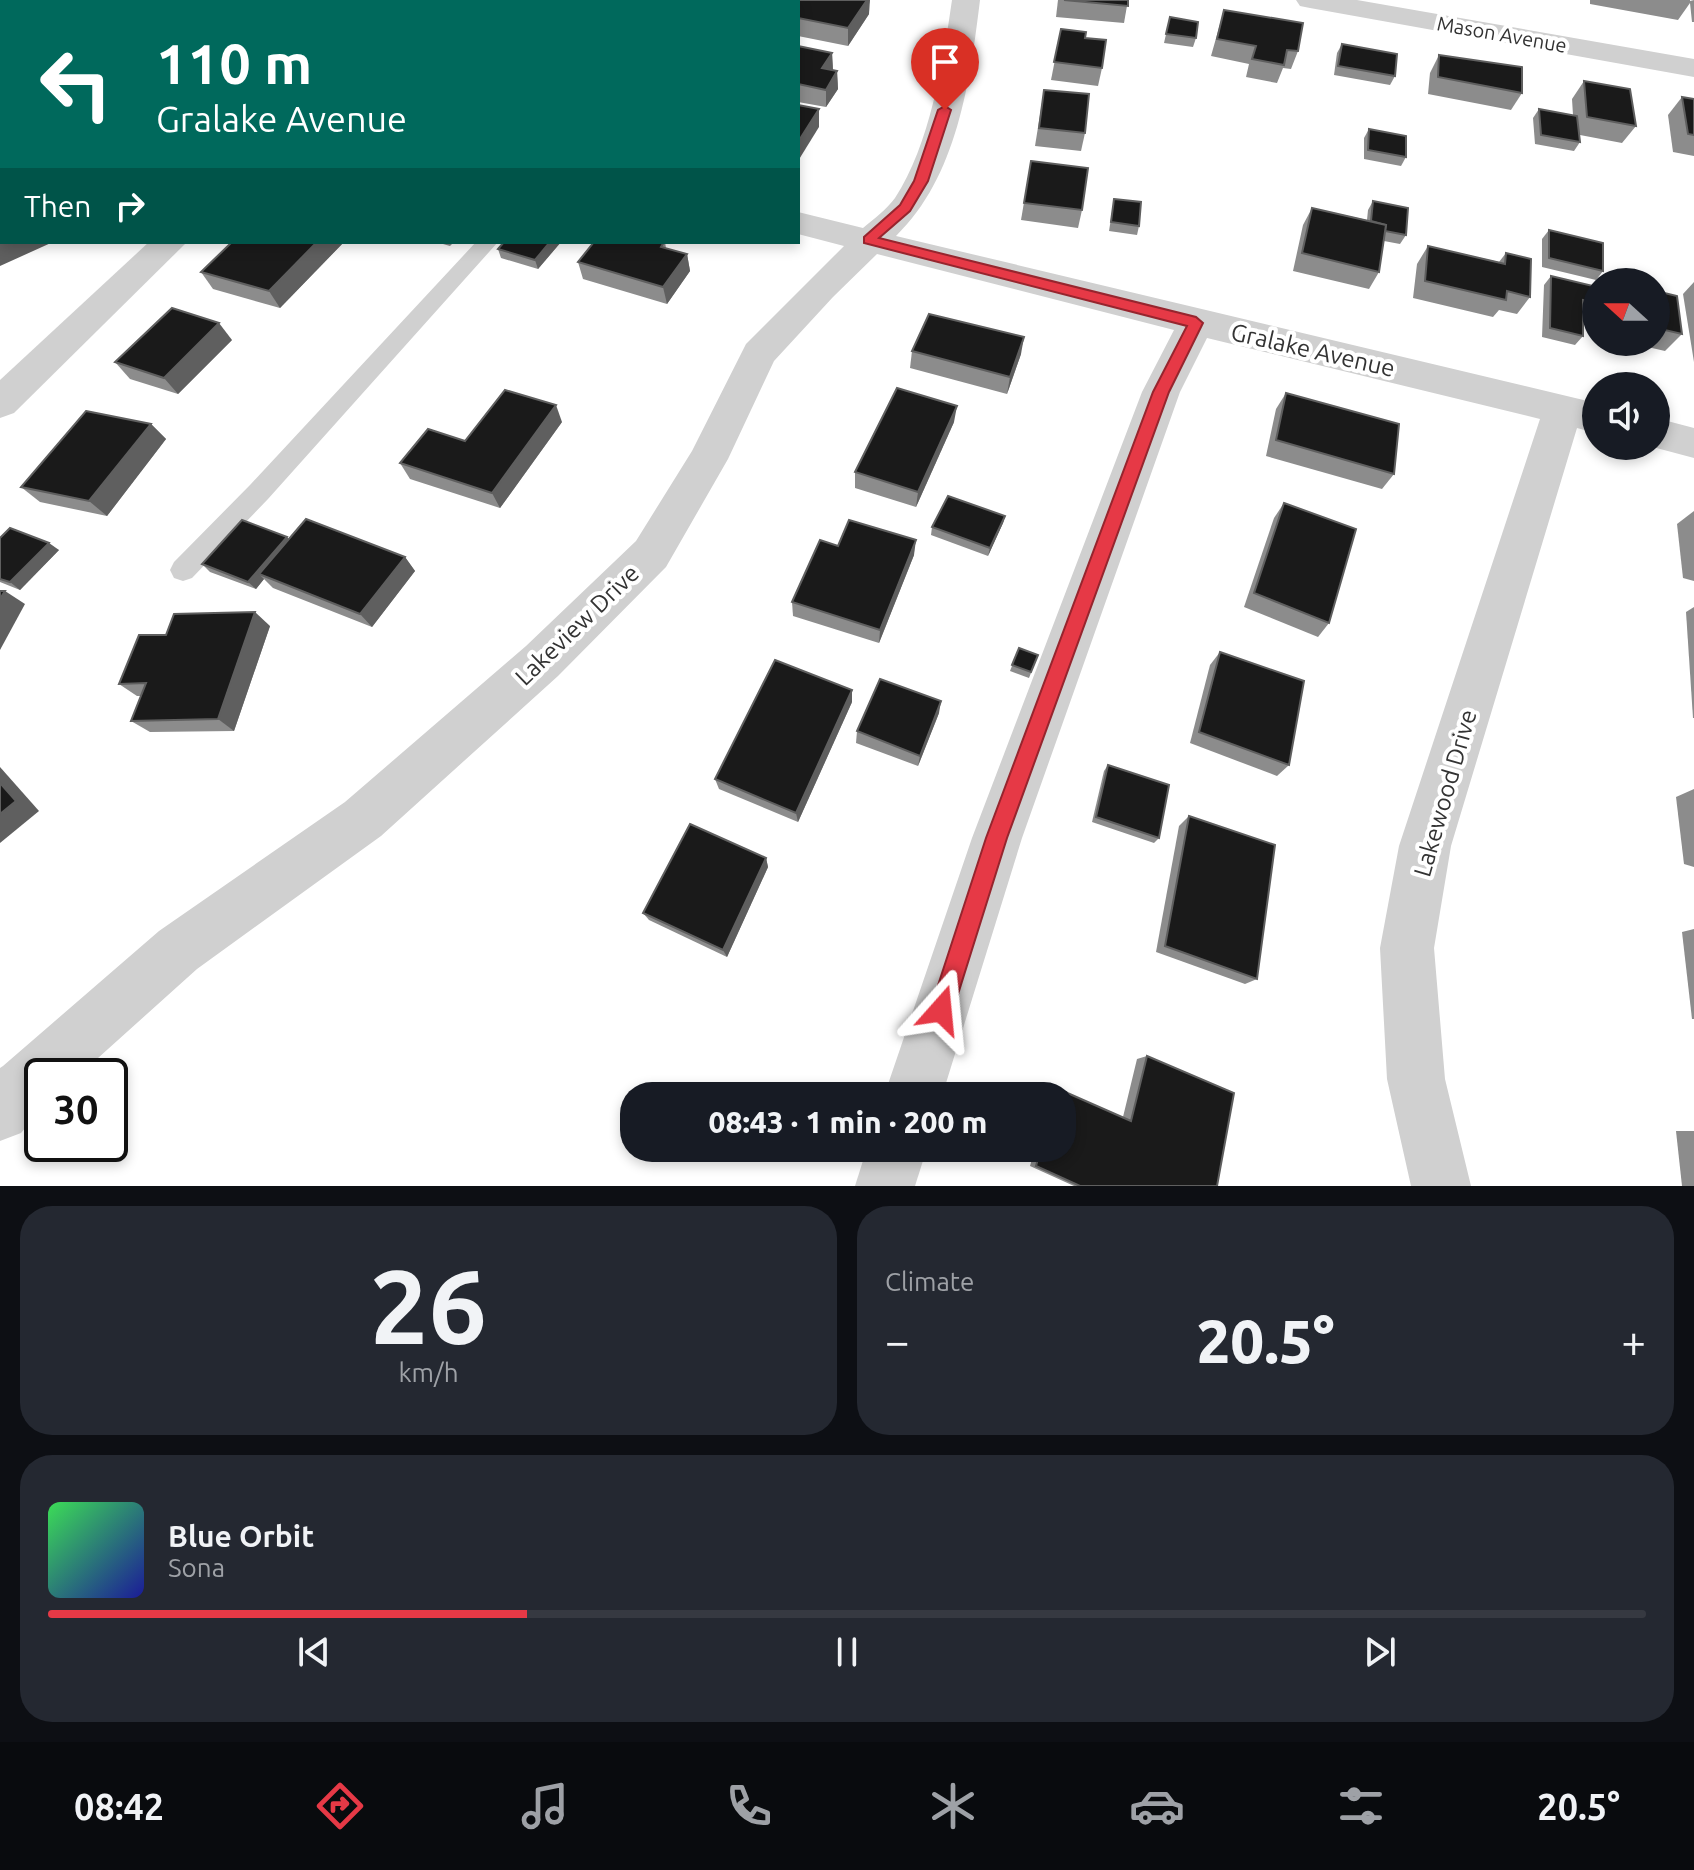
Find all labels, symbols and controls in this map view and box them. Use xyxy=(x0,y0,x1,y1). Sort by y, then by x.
street label: Mason Avenue xyxy=(1435,11,1569,57)
pin xyxy=(911,28,979,110)
icon: left xyxy=(24,32,128,136)
text: 110 m xyxy=(156,32,312,95)
icon: arrive xyxy=(923,40,967,84)
text: Gralake Avenue xyxy=(156,98,407,139)
icon: right xyxy=(108,184,152,228)
text: Then xyxy=(24,189,92,223)
north arrow xyxy=(1582,268,1670,356)
map controls xyxy=(1582,268,1670,460)
street label: Gralake Avenue xyxy=(1228,318,1398,382)
button: sound xyxy=(1582,372,1670,460)
street label: Lakeview Drive xyxy=(510,559,644,691)
street label: Lakewood Drive xyxy=(1408,706,1482,880)
position arrow xyxy=(899,968,983,1052)
speed limit sign: 30 xyxy=(24,1058,128,1162)
text: 08:43 · 1 min · 200 m xyxy=(709,1105,987,1139)
text: 26 xyxy=(370,1247,487,1364)
text: Climate xyxy=(885,1267,974,1296)
text: 20.5° xyxy=(1196,1307,1335,1374)
text: − xyxy=(885,1316,910,1365)
text: + xyxy=(1621,1316,1646,1365)
text: km/h xyxy=(398,1358,459,1387)
text: Blue Orbit xyxy=(168,1519,314,1553)
text: Sona xyxy=(168,1553,225,1582)
icon: previous xyxy=(292,1630,336,1674)
icon: pause xyxy=(825,1630,869,1674)
icon: next xyxy=(1358,1630,1402,1674)
icon: directions xyxy=(312,1778,368,1834)
icon: music xyxy=(517,1778,573,1834)
icon: phone xyxy=(721,1778,777,1834)
icon: climate xyxy=(925,1778,981,1834)
icon: car xyxy=(1129,1778,1185,1834)
icon: filters xyxy=(1333,1778,1389,1834)
text: 08:42 xyxy=(74,1786,164,1827)
text: 20.5° xyxy=(1537,1786,1620,1827)

